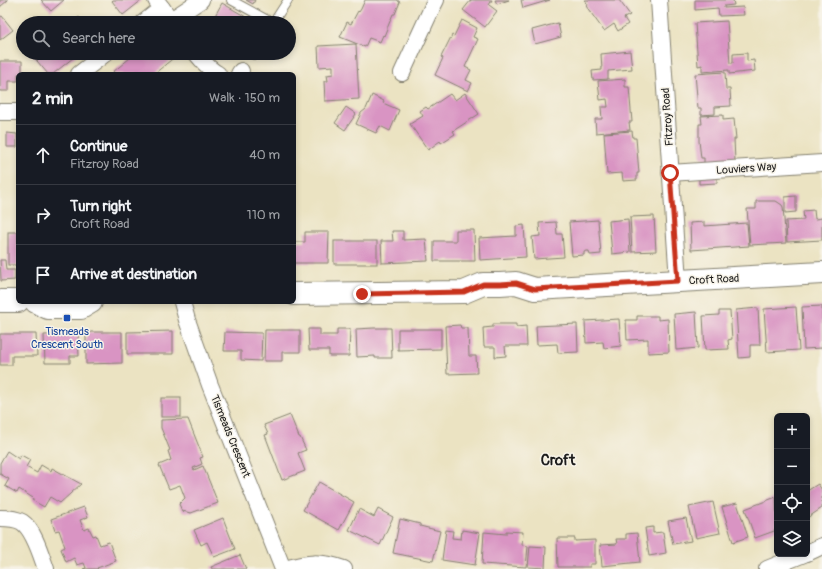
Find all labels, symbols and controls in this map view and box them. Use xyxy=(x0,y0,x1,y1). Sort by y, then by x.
search box xyxy=(16,16,296,60)
icon: search xyxy=(30,27,52,49)
text: Search here xyxy=(62,29,135,48)
street label: Fitzroy Road xyxy=(659,87,676,146)
text: 2 min xyxy=(32,88,73,109)
text: Walk · 150 m xyxy=(209,90,280,106)
text: Continue xyxy=(70,137,128,156)
icon: ahead xyxy=(32,144,54,166)
text: 40 m xyxy=(249,147,280,163)
text: Fitzroy Road xyxy=(70,156,139,172)
street label: Louviers Way xyxy=(715,160,777,177)
route start xyxy=(661,164,679,182)
text: Turn right xyxy=(70,197,131,216)
icon: right xyxy=(32,204,54,226)
text: 110 m xyxy=(247,207,280,223)
text: Croft Road xyxy=(70,216,130,232)
icon: arrive xyxy=(32,264,54,286)
text: Arrive at destination xyxy=(70,265,197,284)
street label: Croft Road xyxy=(688,272,740,287)
route end xyxy=(353,285,371,303)
marker: Tismeads Crescent South xyxy=(62,313,72,323)
place label: Tismeads Crescent South xyxy=(31,325,103,351)
street label: Tismeads Crescent xyxy=(208,393,253,480)
map controls xyxy=(774,413,810,557)
button: + xyxy=(774,413,810,449)
button: − xyxy=(774,449,810,485)
district label: Croft xyxy=(541,451,576,470)
button: locate xyxy=(774,485,810,521)
button: layers xyxy=(774,521,810,557)

